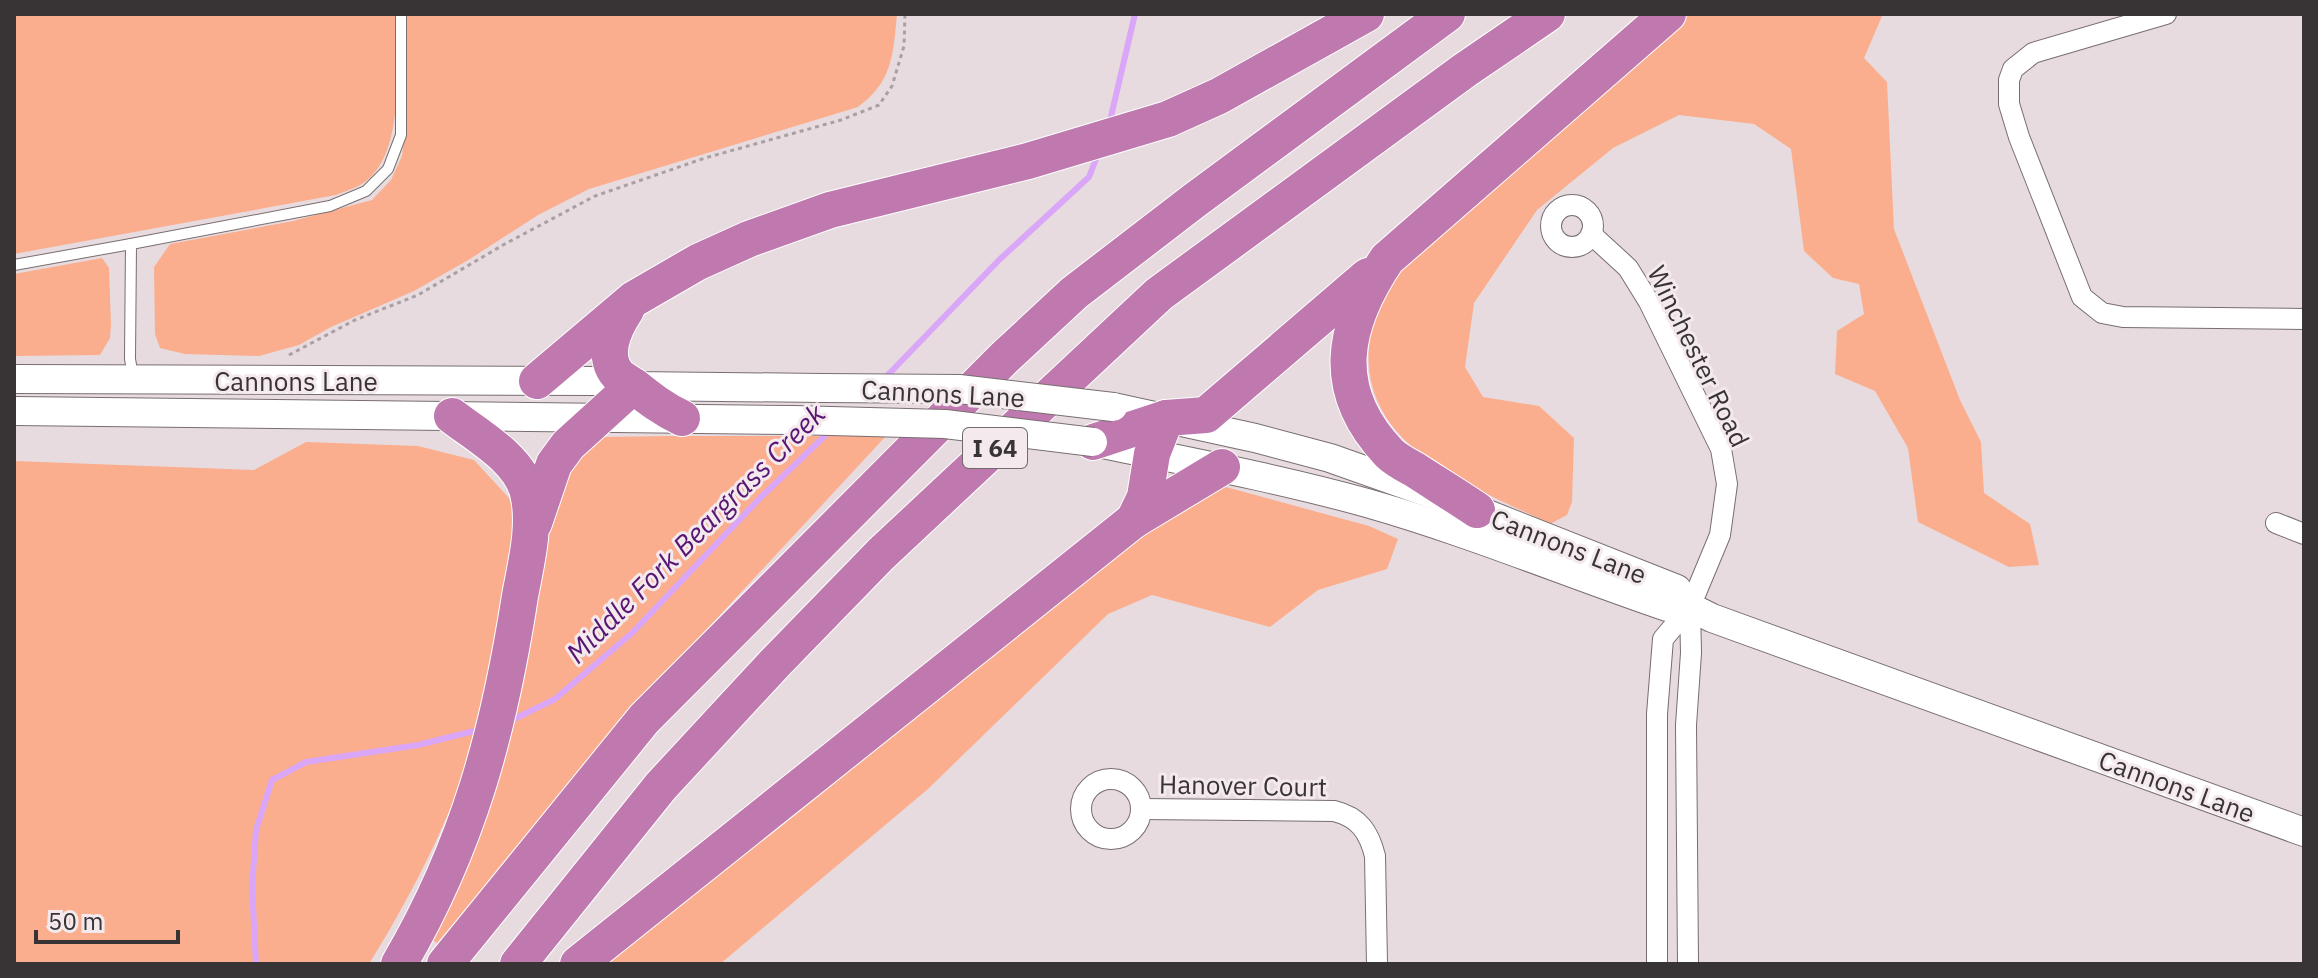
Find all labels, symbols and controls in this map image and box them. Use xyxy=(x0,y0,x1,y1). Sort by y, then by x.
street label: Winchester Road xyxy=(1640,260,1758,452)
street label: Cannons Lane xyxy=(214,364,378,398)
street label: Cannons Lane xyxy=(860,372,1026,414)
water label: Middle Fork Beargrass Creek xyxy=(557,395,833,671)
road number: I 64 xyxy=(963,428,1027,468)
street label: Cannons Lane xyxy=(1487,501,1651,591)
street label: Cannons Lane xyxy=(2094,742,2260,830)
street label: Hanover Court xyxy=(1159,767,1327,803)
scale bar xyxy=(36,894,178,944)
text: 50 m xyxy=(48,905,103,937)

